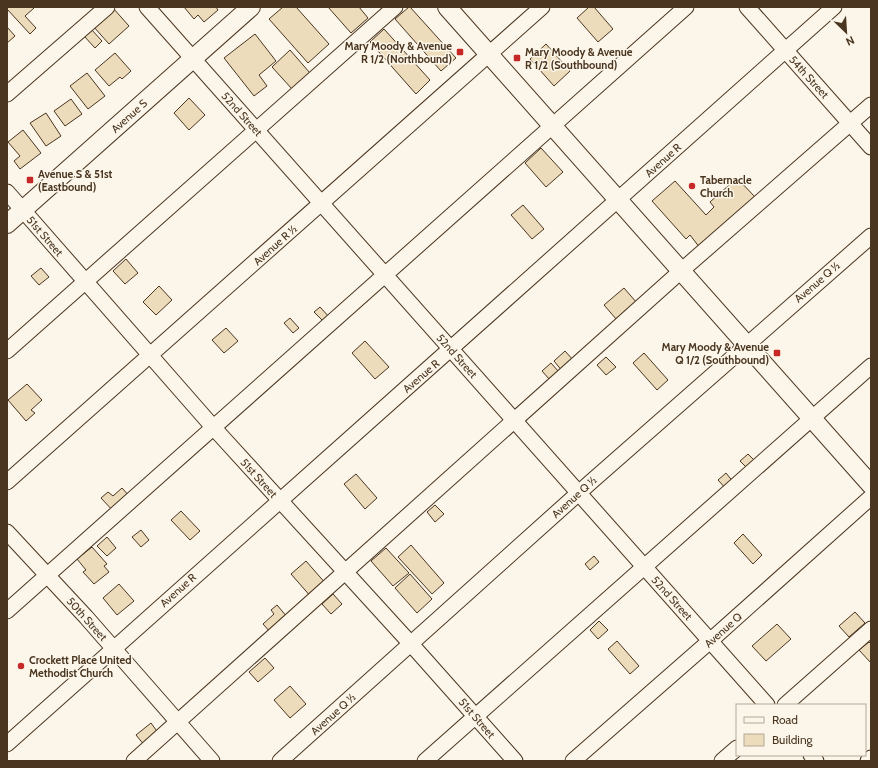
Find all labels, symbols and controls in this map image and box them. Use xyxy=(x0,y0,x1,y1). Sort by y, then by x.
north arrow xyxy=(826,12,866,52)
text: N xyxy=(844,33,857,49)
place label: Mary Moody & Avenue R 1/2 (Northbound) xyxy=(345,39,452,66)
place label: Mary Moody & Avenue R 1/2 (Southbound) xyxy=(525,45,633,72)
marker: Mary Moody & Avenue R 1/2 (Northbound) xyxy=(455,47,465,57)
marker: Mary Moody & Avenue R 1/2 (Southbound) xyxy=(512,53,522,63)
street label: 54th Street xyxy=(786,53,832,101)
street label: 52nd Street xyxy=(218,89,266,139)
street label: Avenue S xyxy=(108,96,150,136)
street label: Avenue R xyxy=(642,140,684,180)
place label: Avenue S & 51st (Eastbound) xyxy=(38,167,113,194)
place label: Tabernacle Church xyxy=(700,173,752,200)
marker: Avenue S & 51st (Eastbound) xyxy=(25,175,35,185)
marker: Tabernacle Church xyxy=(687,181,697,191)
street label: 51st Street xyxy=(24,213,66,259)
street label: Avenue R ½ xyxy=(250,221,300,268)
street label: Avenue Q ½ xyxy=(791,258,843,306)
street label: 52nd Street xyxy=(433,331,481,381)
place label: Mary Moody & Avenue Q 1/2 (Southbound) xyxy=(662,340,769,367)
marker: Mary Moody & Avenue Q 1/2 (Southbound) xyxy=(772,348,782,358)
street label: Avenue R xyxy=(400,356,442,396)
street label: 51st Street xyxy=(238,455,281,501)
street label: Avenue Q ½ xyxy=(549,473,600,521)
street label: Avenue R xyxy=(157,570,199,610)
street label: 52nd Street xyxy=(648,573,696,623)
street label: 50th Street xyxy=(64,594,110,644)
street label: Avenue Q xyxy=(701,609,745,651)
place label: Crockett Place United Methodist Church xyxy=(29,653,131,680)
marker: Crockett Place United Methodist Church xyxy=(16,661,26,671)
street label: Avenue Q ½ xyxy=(308,690,359,738)
street label: 51st Street xyxy=(456,695,498,741)
legend xyxy=(736,704,866,756)
text: Road xyxy=(772,712,798,727)
text: Building xyxy=(772,732,814,747)

